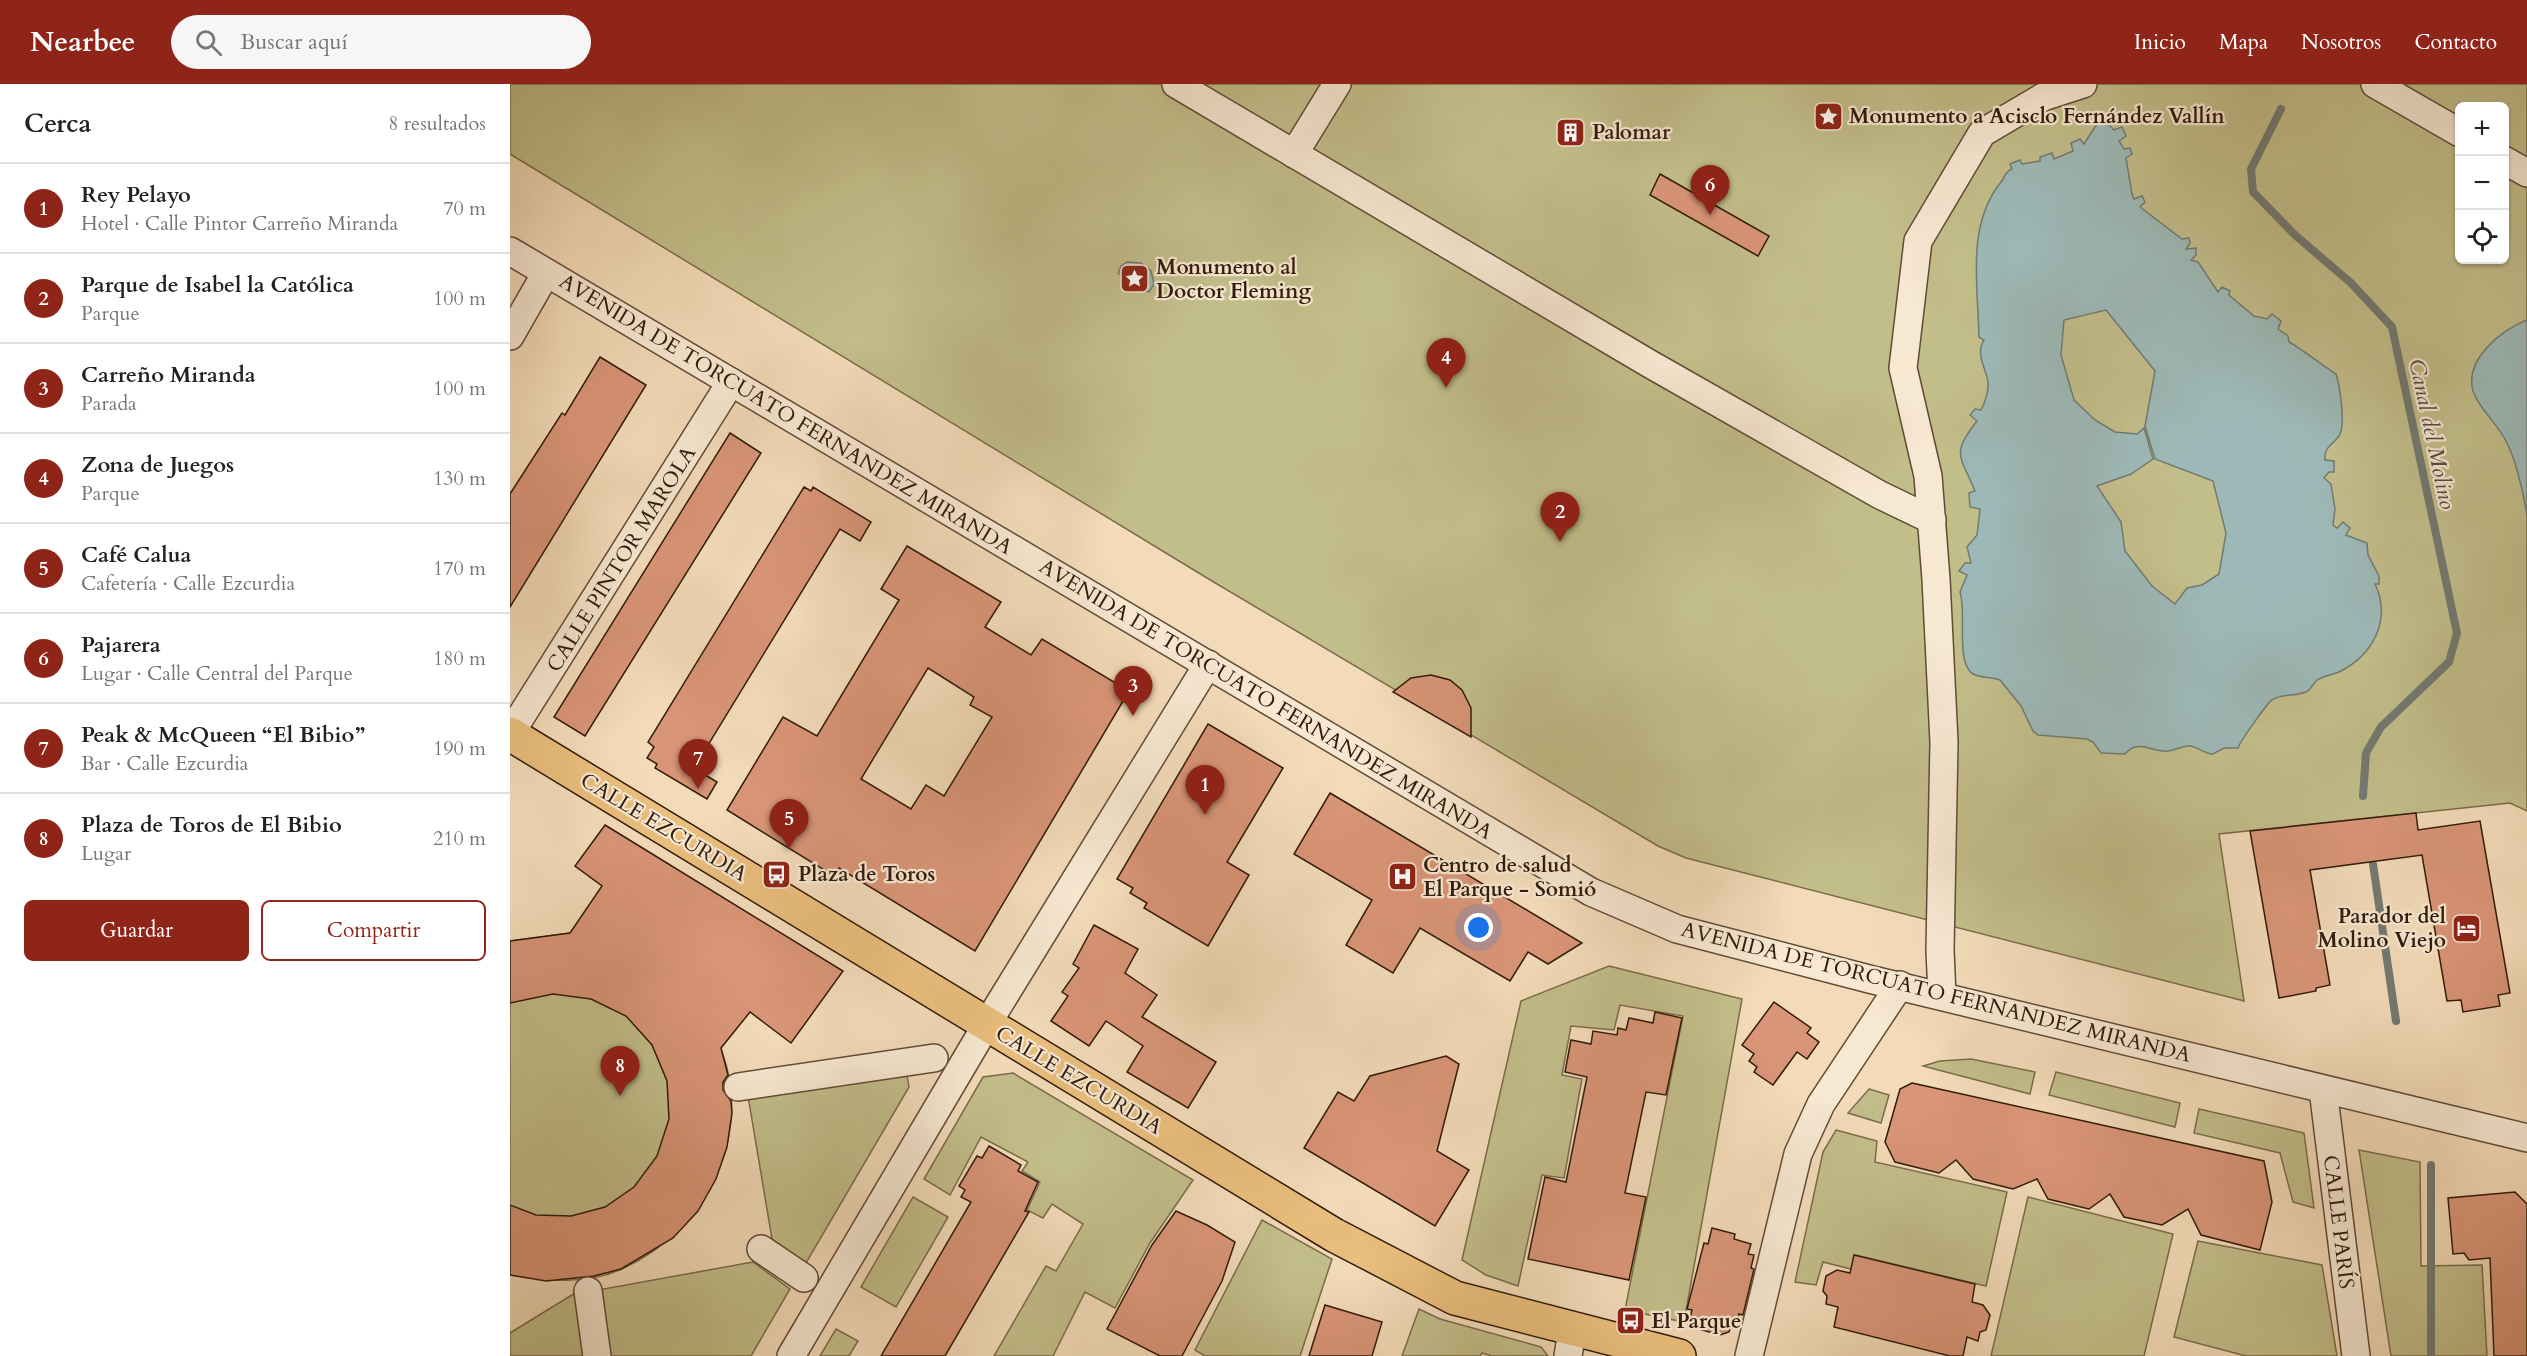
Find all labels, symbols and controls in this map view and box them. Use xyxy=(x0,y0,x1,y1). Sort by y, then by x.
search box xyxy=(171,15,591,69)
text: Nearbee xyxy=(30,23,135,61)
icon: search xyxy=(192,26,225,59)
text: Buscar aquí xyxy=(240,27,348,57)
text: Inicio xyxy=(2134,28,2186,57)
text: Mapa xyxy=(2219,28,2268,57)
text: Nosotros xyxy=(2301,28,2381,57)
text: Contacto xyxy=(2414,28,2497,57)
place icon: Monumento a Acisclo Fernández Vallín xyxy=(1812,100,1844,132)
place label: Monumento a Acisclo Fernández Vallín xyxy=(1849,102,2225,131)
map controls xyxy=(2455,102,2509,264)
button: + xyxy=(2455,102,2509,156)
text: Cerca xyxy=(24,106,91,141)
text: 8 resultados xyxy=(388,110,486,137)
building icon: Palomar xyxy=(1555,116,1587,148)
place label: Palomar xyxy=(1592,118,1671,147)
button: − xyxy=(2455,156,2509,210)
pin: 6 xyxy=(1690,166,1730,215)
text: Rey Pelayo xyxy=(81,180,191,210)
text: 1 xyxy=(38,195,49,222)
text: 70 m xyxy=(443,195,486,222)
text: Hotel · Calle Pintor Carreño Miranda xyxy=(81,210,398,237)
button: locate xyxy=(2455,210,2509,264)
place label: Monumento al Doctor Fleming xyxy=(1156,253,1311,306)
place icon: Monumento al Doctor Fleming xyxy=(1119,263,1151,295)
street label: AVENIDA DE TORCUATO FERNANDEZ MIRANDA xyxy=(554,267,1018,562)
text: Parque de Isabel la Católica xyxy=(81,270,354,300)
text: 2 xyxy=(38,285,49,312)
text: 100 m xyxy=(433,285,486,312)
text: Parque xyxy=(81,300,140,327)
pin: 4 xyxy=(1426,338,1466,388)
water label: Canal del Molino xyxy=(2401,356,2463,512)
text: Carreño Miranda xyxy=(81,360,256,390)
text: 3 xyxy=(38,375,49,402)
text: 100 m xyxy=(433,375,486,402)
text: Parada xyxy=(81,390,137,417)
street label: CALLE PINTOR MAROLA xyxy=(540,441,703,678)
text: Zona de Juegos xyxy=(81,450,234,480)
text: 4 xyxy=(38,465,49,492)
text: 130 m xyxy=(433,465,486,492)
text: Parque xyxy=(81,480,140,507)
pin: 2 xyxy=(1540,492,1580,542)
text: Café Calua xyxy=(81,540,192,570)
street label: AVENIDA DE TORCUATO FERNANDEZ MIRANDA xyxy=(1034,552,1498,847)
text: 5 xyxy=(38,555,49,582)
text: 170 m xyxy=(433,555,486,582)
text: Cafetería · Calle Ezcurdia xyxy=(81,570,295,597)
text: Pajarera xyxy=(81,630,161,660)
text: 6 xyxy=(38,645,49,672)
text: 180 m xyxy=(433,645,486,672)
text: Lugar · Calle Central del Parque xyxy=(81,660,353,687)
pin: 3 xyxy=(1114,666,1152,716)
text: Peak & McQueen “El Bibio” xyxy=(81,720,365,750)
text: 7 xyxy=(38,735,49,762)
text: 190 m xyxy=(433,735,486,762)
pin: 7 xyxy=(678,740,717,789)
text: Bar · Calle Ezcurdia xyxy=(81,750,249,777)
street label: CALLE EZCURDIA xyxy=(575,766,753,889)
pin: 1 xyxy=(1186,766,1224,815)
pin: 5 xyxy=(770,800,808,849)
text: Plaza de Toros de El Bibio xyxy=(81,810,342,840)
text: 8 xyxy=(38,825,49,852)
text: 210 m xyxy=(433,825,486,852)
text: Lugar xyxy=(81,840,131,867)
place label: Centro de salud El Parque - Somió xyxy=(1423,851,1596,904)
bus stop icon: Plaza de Toros xyxy=(761,858,793,890)
place label: Plaza de Toros xyxy=(798,860,935,889)
hospital icon: Centro de salud El Parque - Somió xyxy=(1386,861,1418,893)
button: Guardar xyxy=(24,900,249,961)
button: Compartir xyxy=(261,900,486,961)
place label: Parador del Molino Viejo xyxy=(2317,902,2446,955)
hotel icon: Parador del Molino Viejo xyxy=(2451,912,2483,944)
your location xyxy=(1464,913,1493,942)
street label: AVENIDA DE TORCUATO FERNANDEZ MIRANDA xyxy=(1678,915,2194,1070)
street label: CALLE EZCURDIA xyxy=(990,1019,1168,1142)
pin: 8 xyxy=(600,1046,640,1096)
street label: CALLE PARÍS xyxy=(2316,1153,2361,1291)
bus stop icon: El Parque xyxy=(1614,1305,1646,1337)
place label: El Parque xyxy=(1651,1307,1741,1336)

